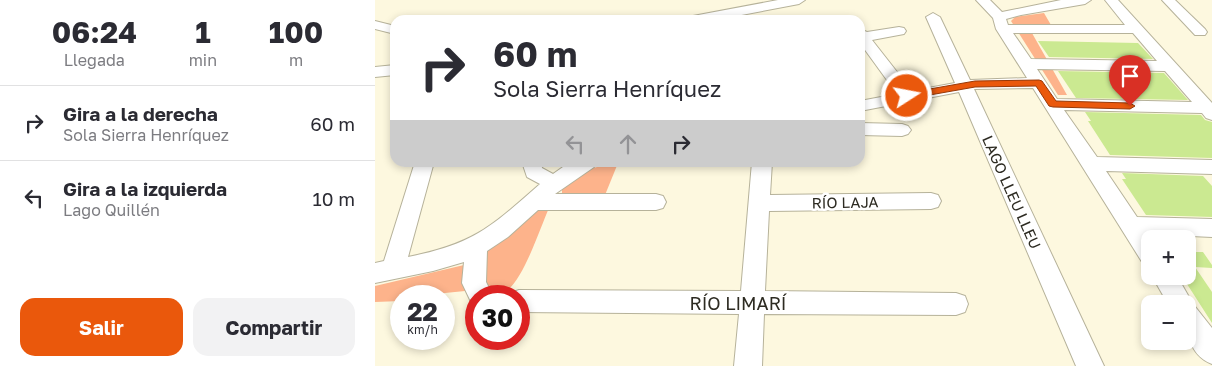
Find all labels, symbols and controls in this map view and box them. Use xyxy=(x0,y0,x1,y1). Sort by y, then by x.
text: 06:24 xyxy=(52,14,137,50)
text: 1 xyxy=(195,14,211,50)
text: 100 xyxy=(269,14,323,50)
text: 60 m xyxy=(493,33,577,75)
icon: right xyxy=(410,35,475,100)
text: Llegada xyxy=(64,50,125,70)
text: min xyxy=(189,50,217,70)
text: m xyxy=(289,50,303,70)
pin xyxy=(1109,55,1151,106)
icon: arrive xyxy=(1116,62,1144,90)
position arrow xyxy=(880,69,932,121)
text: Sola Sierra Henríquez xyxy=(493,75,721,102)
text: Gira a la derecha xyxy=(63,102,218,125)
icon: right xyxy=(20,109,48,137)
text: 60 m xyxy=(310,112,355,135)
text: Sola Sierra Henríquez xyxy=(63,125,229,145)
icon: left xyxy=(561,130,589,158)
icon: ahead xyxy=(614,130,642,158)
icon: right xyxy=(667,130,695,158)
street label: LAGO LLEU LLEU xyxy=(979,132,1045,252)
text: Gira a la izquierda xyxy=(63,177,227,200)
icon: left xyxy=(20,184,48,212)
text: 10 m xyxy=(312,187,355,210)
street label: RÍO LAJA xyxy=(811,192,879,212)
text: Lago Quillén xyxy=(63,200,160,220)
map controls xyxy=(1141,230,1196,350)
button: + xyxy=(1141,230,1196,285)
speed limit sign: 30 xyxy=(465,285,530,350)
street label: RÍO LIMARÍ xyxy=(689,292,788,314)
button: − xyxy=(1141,295,1196,350)
text: 22 xyxy=(407,296,438,327)
button: Salir xyxy=(20,298,183,356)
button: Compartir xyxy=(193,298,355,356)
text: km/h xyxy=(407,322,438,337)

